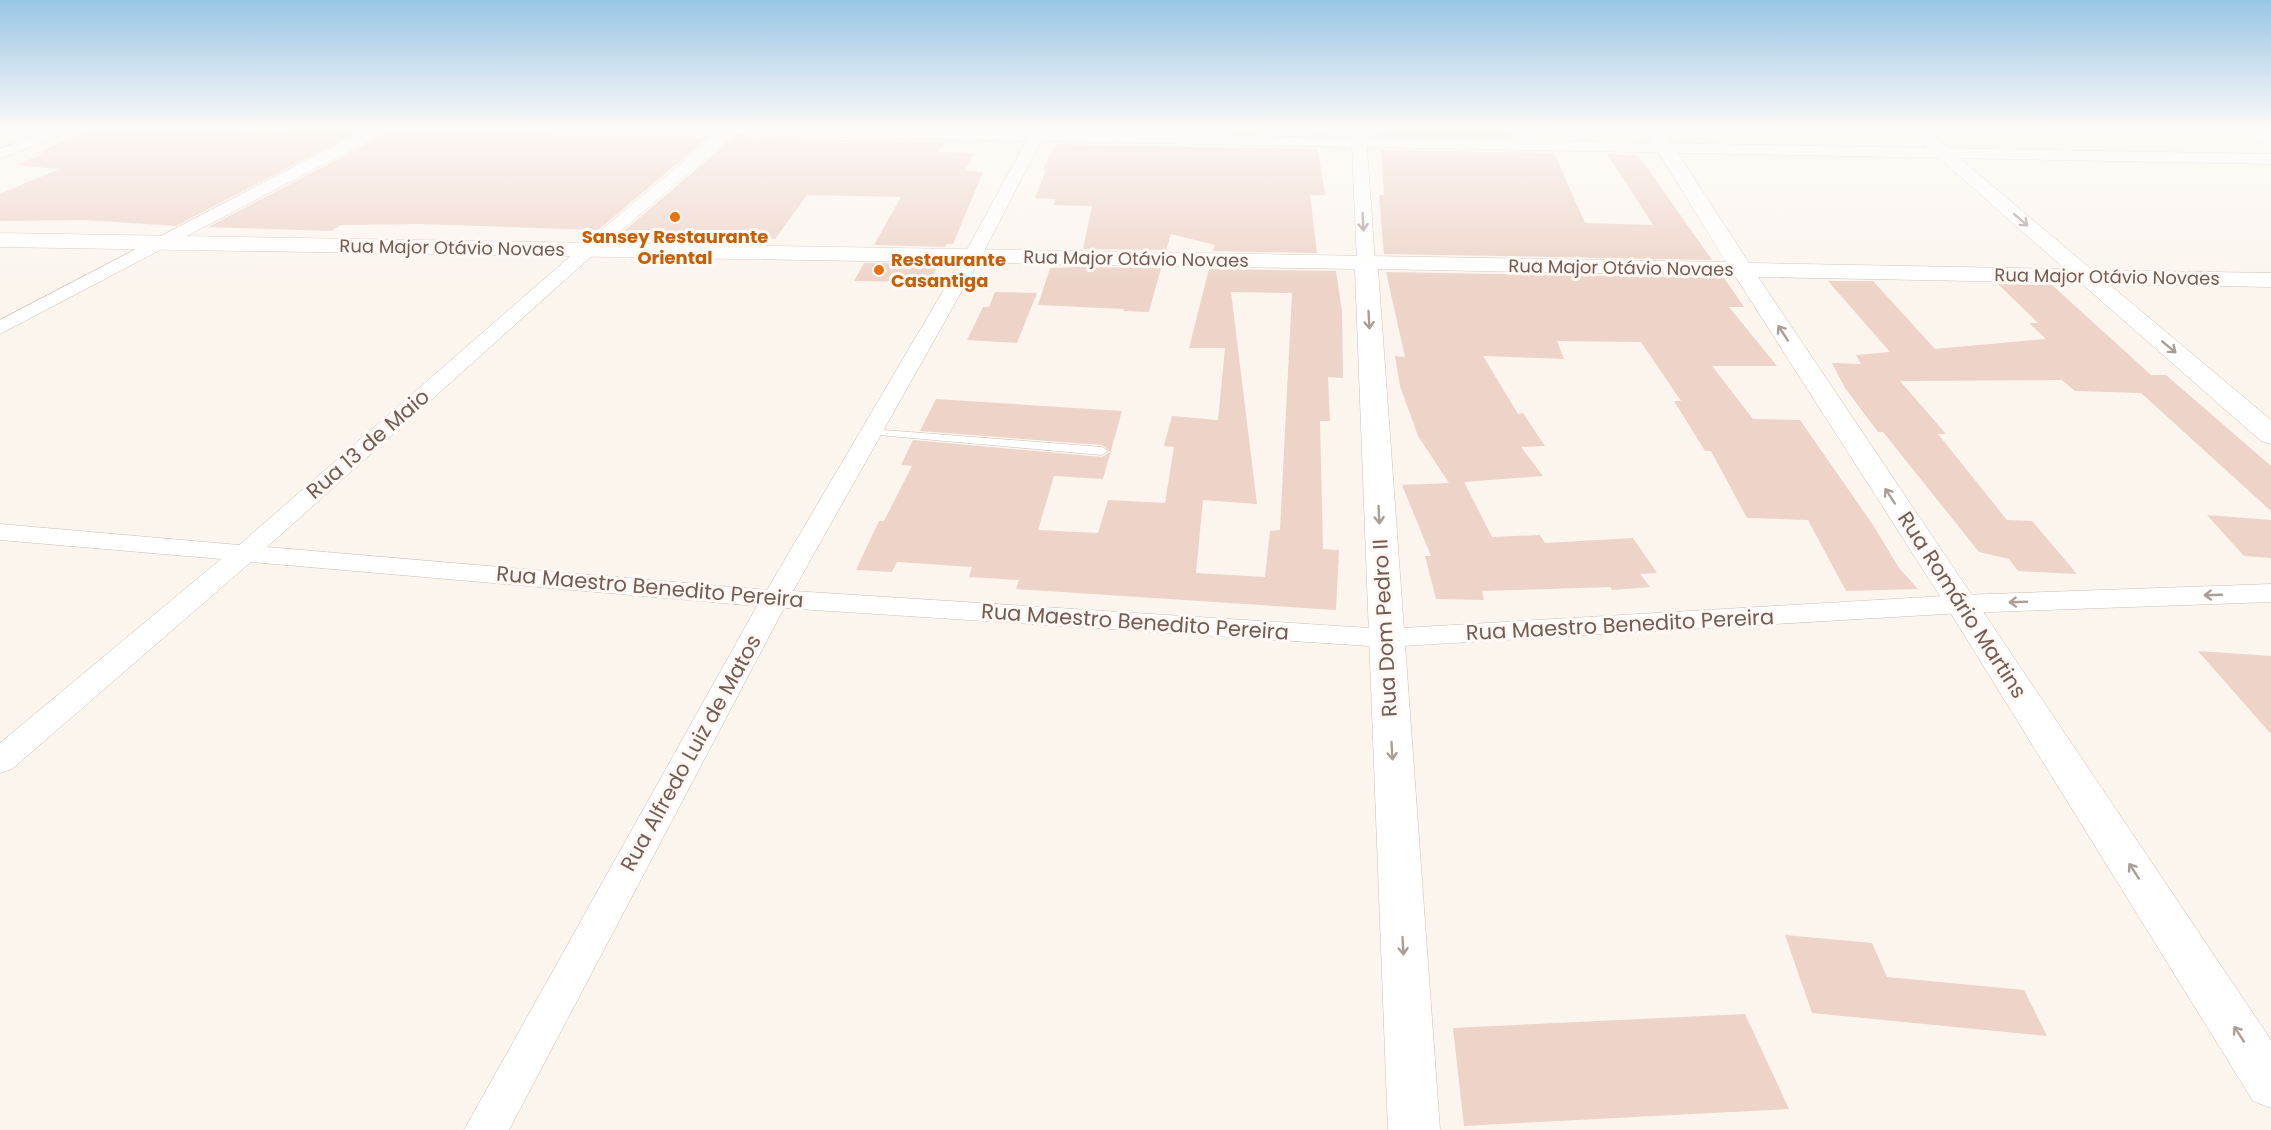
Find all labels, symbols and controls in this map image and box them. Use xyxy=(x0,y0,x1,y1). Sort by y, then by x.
marker: Sansey Restaurante Oriental xyxy=(668,210,682,224)
one-way arrow xyxy=(1358,212,1369,232)
one-way arrow xyxy=(2013,213,2028,227)
place label: Sansey Restaurante Oriental xyxy=(582,224,768,270)
street label: Rua Major Otávio Novaes xyxy=(339,233,565,262)
street label: Rua Major Otávio Novaes xyxy=(1023,244,1249,273)
place label: Restaurante Casantiga xyxy=(891,247,1006,293)
street label: Rua Major Otávio Novaes xyxy=(1508,253,1734,282)
street label: Rua Major Otávio Novaes xyxy=(1994,262,2220,291)
marker: Restaurante Casantiga xyxy=(872,263,886,277)
one-way arrow xyxy=(1363,310,1374,329)
one-way arrow xyxy=(1777,325,1789,342)
one-way arrow xyxy=(2161,340,2176,354)
street label: Rua 13 de Maio xyxy=(300,382,435,505)
one-way arrow xyxy=(1884,488,1896,504)
one-way arrow xyxy=(1373,504,1384,524)
street label: Rua Romário Martins xyxy=(1891,506,2034,704)
street label: Rua Dom Pedro II xyxy=(1365,538,1404,718)
street label: Rua Maestro Benedito Pereira xyxy=(495,559,805,614)
one-way arrow xyxy=(2203,589,2223,600)
street label: Rua Maestro Benedito Pereira xyxy=(980,596,1290,647)
one-way arrow xyxy=(2008,597,2028,608)
street label: Rua Maestro Benedito Pereira xyxy=(1465,602,1775,647)
street label: Rua Alfredo Luiz de Matos xyxy=(613,629,768,876)
one-way arrow xyxy=(1386,741,1397,761)
one-way arrow xyxy=(2127,862,2140,879)
one-way arrow xyxy=(1398,936,1409,956)
one-way arrow xyxy=(2233,1026,2246,1043)

